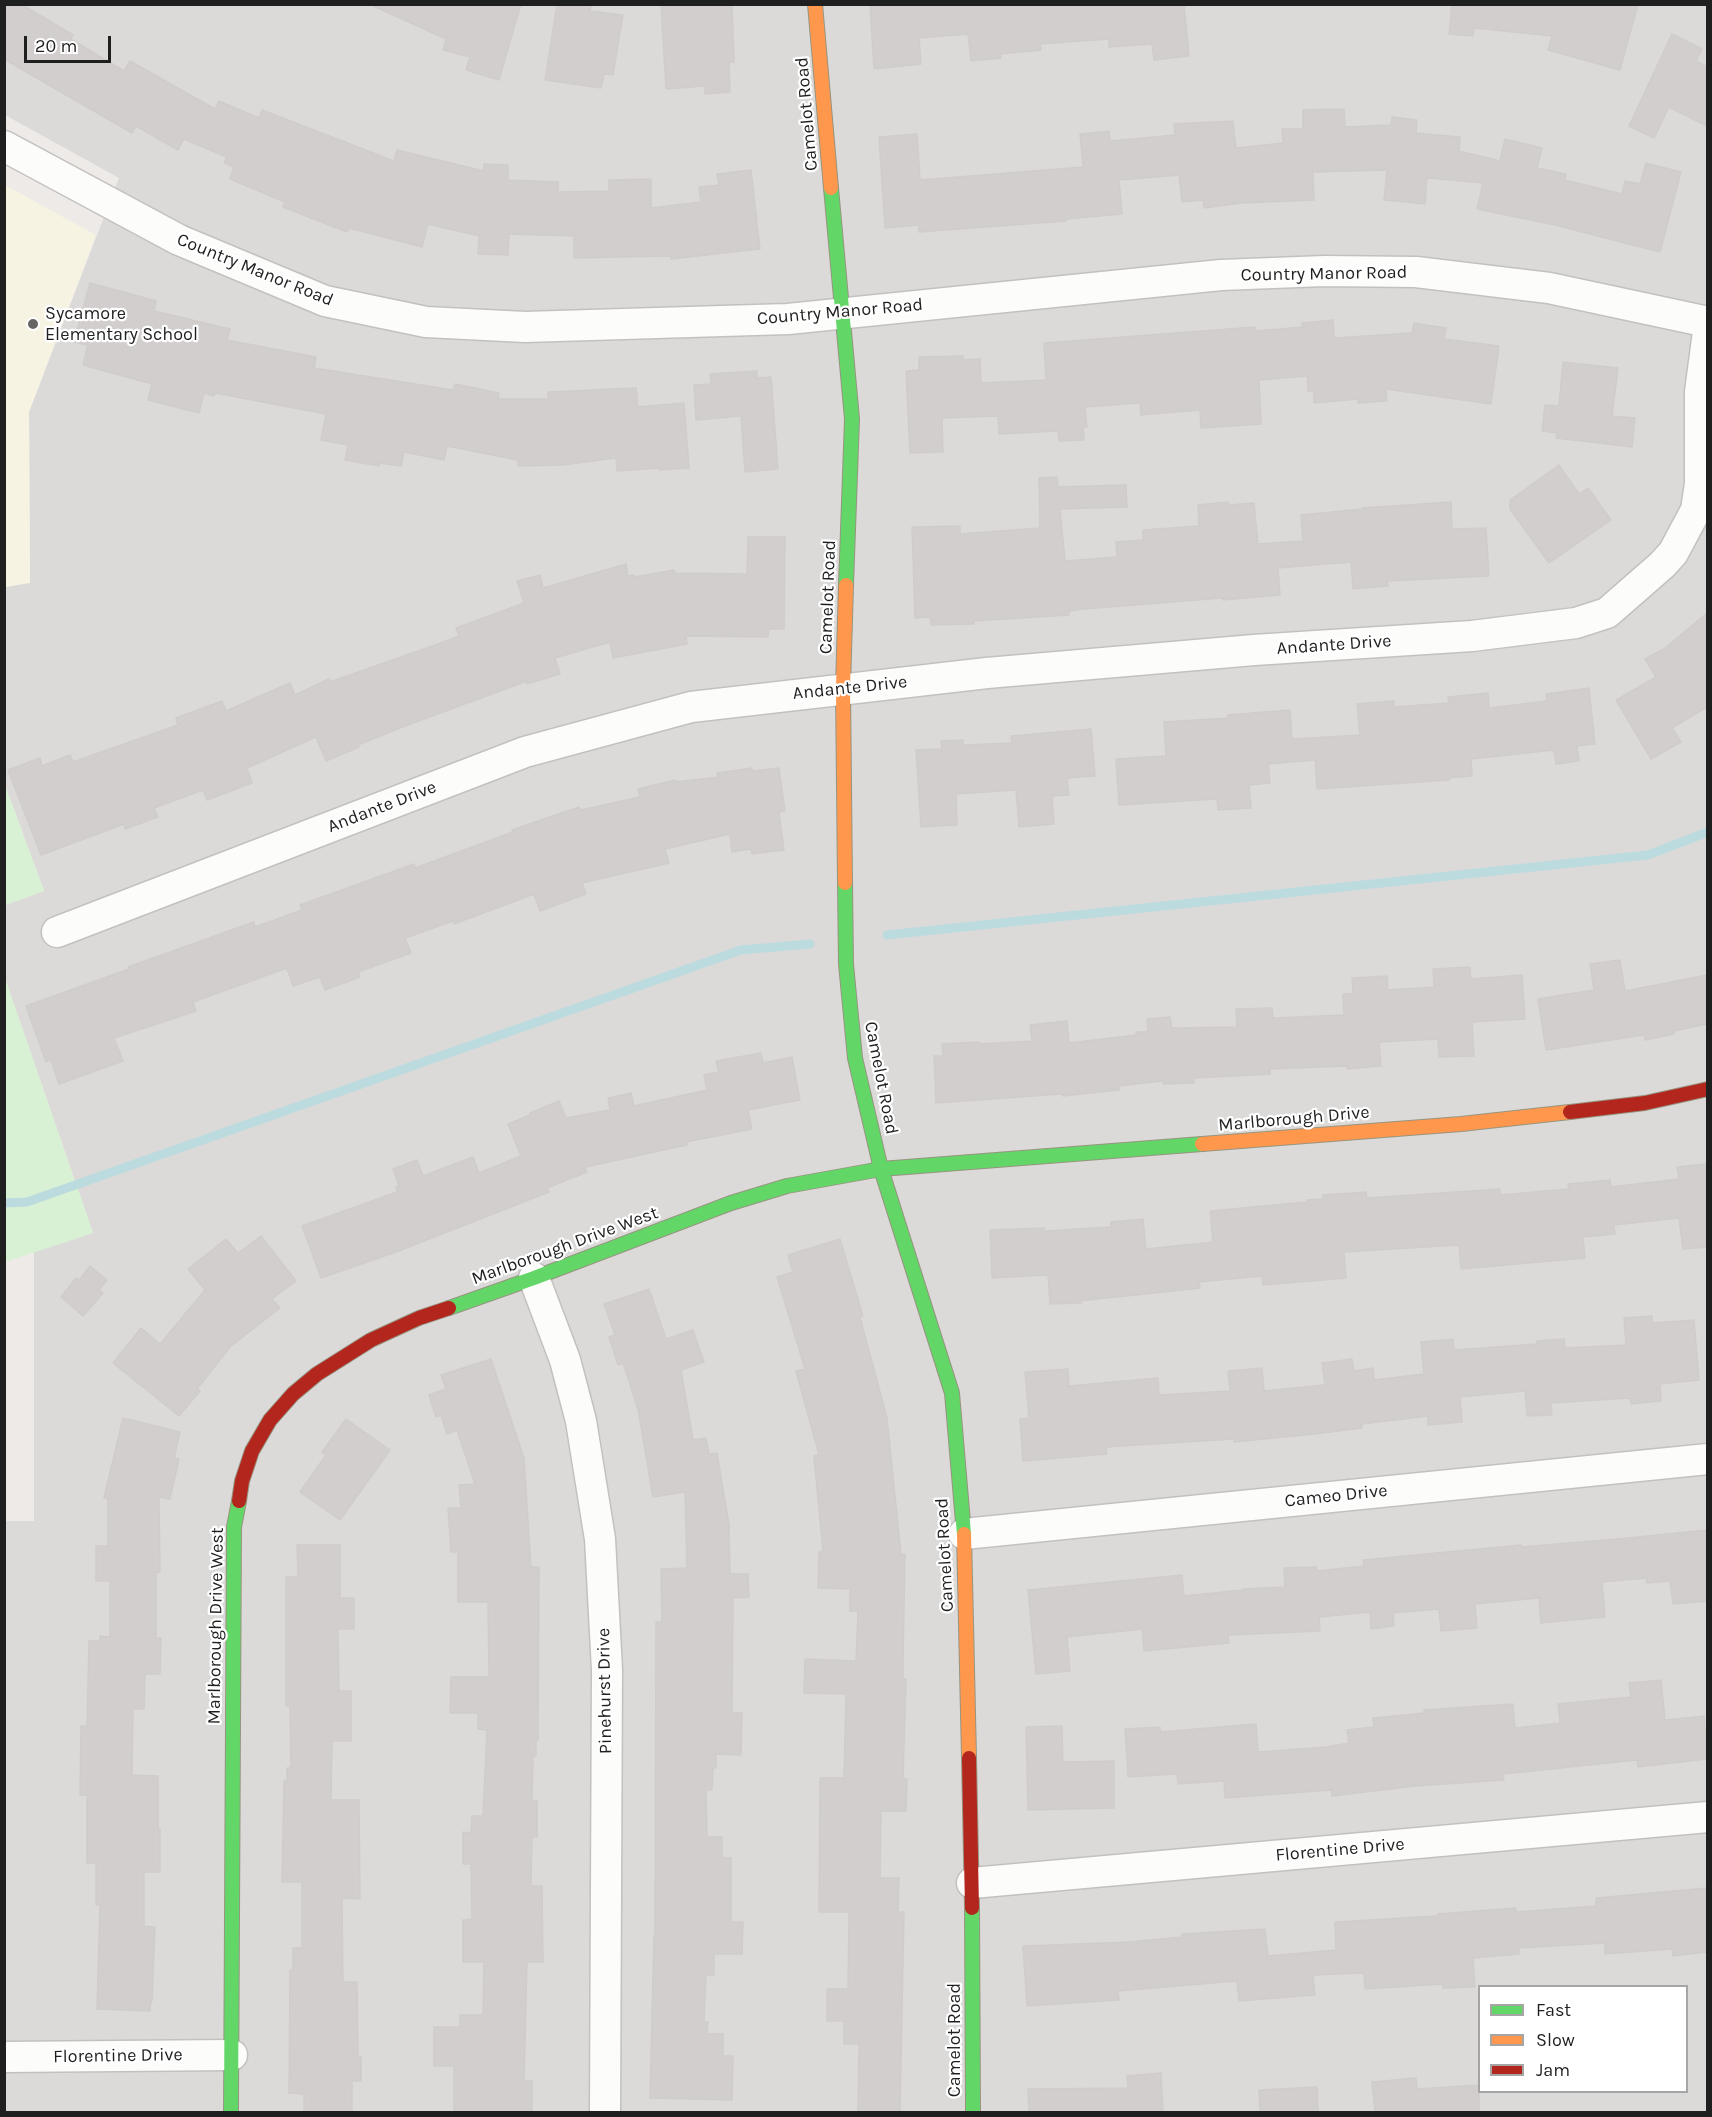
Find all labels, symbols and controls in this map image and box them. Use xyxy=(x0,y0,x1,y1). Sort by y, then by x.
scale bar xyxy=(27,24,114,62)
text: 20 m xyxy=(35,35,77,57)
street label: Camelot Road xyxy=(791,56,823,172)
street label: Country Manor Road xyxy=(174,229,336,311)
street label: Country Manor Road xyxy=(1241,262,1407,286)
street label: Country Manor Road xyxy=(756,294,924,330)
place label: Sycamore Elementary School xyxy=(45,303,198,346)
marker: Sycamore Elementary School xyxy=(26,317,40,331)
street label: Camelot Road xyxy=(815,539,841,655)
street label: Andante Drive xyxy=(1276,630,1392,660)
street label: Andante Drive xyxy=(792,671,908,705)
street label: Andante Drive xyxy=(324,776,440,838)
street label: Camelot Road xyxy=(859,1020,903,1136)
street label: Marlborough Drive xyxy=(1217,1102,1371,1136)
street label: Marlborough Drive West xyxy=(469,1202,661,1290)
street label: Cameo Drive xyxy=(1284,1480,1388,1512)
street label: Camelot Road xyxy=(931,1497,959,1613)
street label: Marlborough Drive West xyxy=(203,1527,229,1725)
street label: Pinehurst Drive xyxy=(593,1628,617,1754)
street label: Florentine Drive xyxy=(1275,1834,1405,1866)
street label: Camelot Road xyxy=(944,1983,966,2097)
legend xyxy=(1478,1985,1688,2093)
text: Fast xyxy=(1536,1999,1571,2021)
text: Slow xyxy=(1536,2029,1575,2051)
street label: Florentine Drive xyxy=(53,2044,183,2068)
text: Jam xyxy=(1536,2059,1570,2081)

